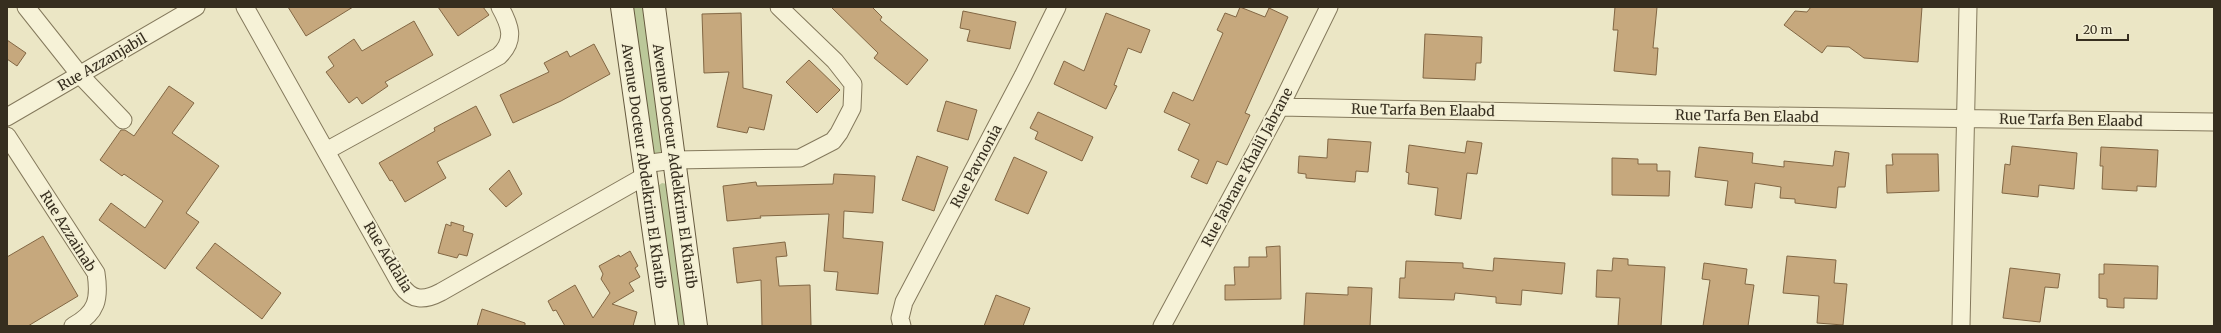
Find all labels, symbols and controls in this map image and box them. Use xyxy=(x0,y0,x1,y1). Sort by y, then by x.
scale bar xyxy=(2077,16,2128,42)
text: 20 m xyxy=(2083,22,2112,37)
street label: Rue Azzanjabil xyxy=(54,29,150,95)
street label: Avenue Docteur Abdelkrim El Khatib xyxy=(618,41,670,290)
street label: Avenue Docteur Addelkrim El Khatib xyxy=(649,41,701,290)
street label: Rue Jabrane Khalil Jabrane xyxy=(1197,84,1297,250)
street label: Rue Tarfa Ben Elaabd xyxy=(1351,100,1496,120)
street label: Rue Tarfa Ben Elaabd xyxy=(1675,106,1820,126)
street label: Rue Tarfa Ben Elaabd xyxy=(1999,110,2144,130)
street label: Rue Pavnonia xyxy=(946,121,1006,211)
street label: Rue Azzainab xyxy=(36,187,100,275)
street label: Rue Addalia xyxy=(360,218,417,296)

